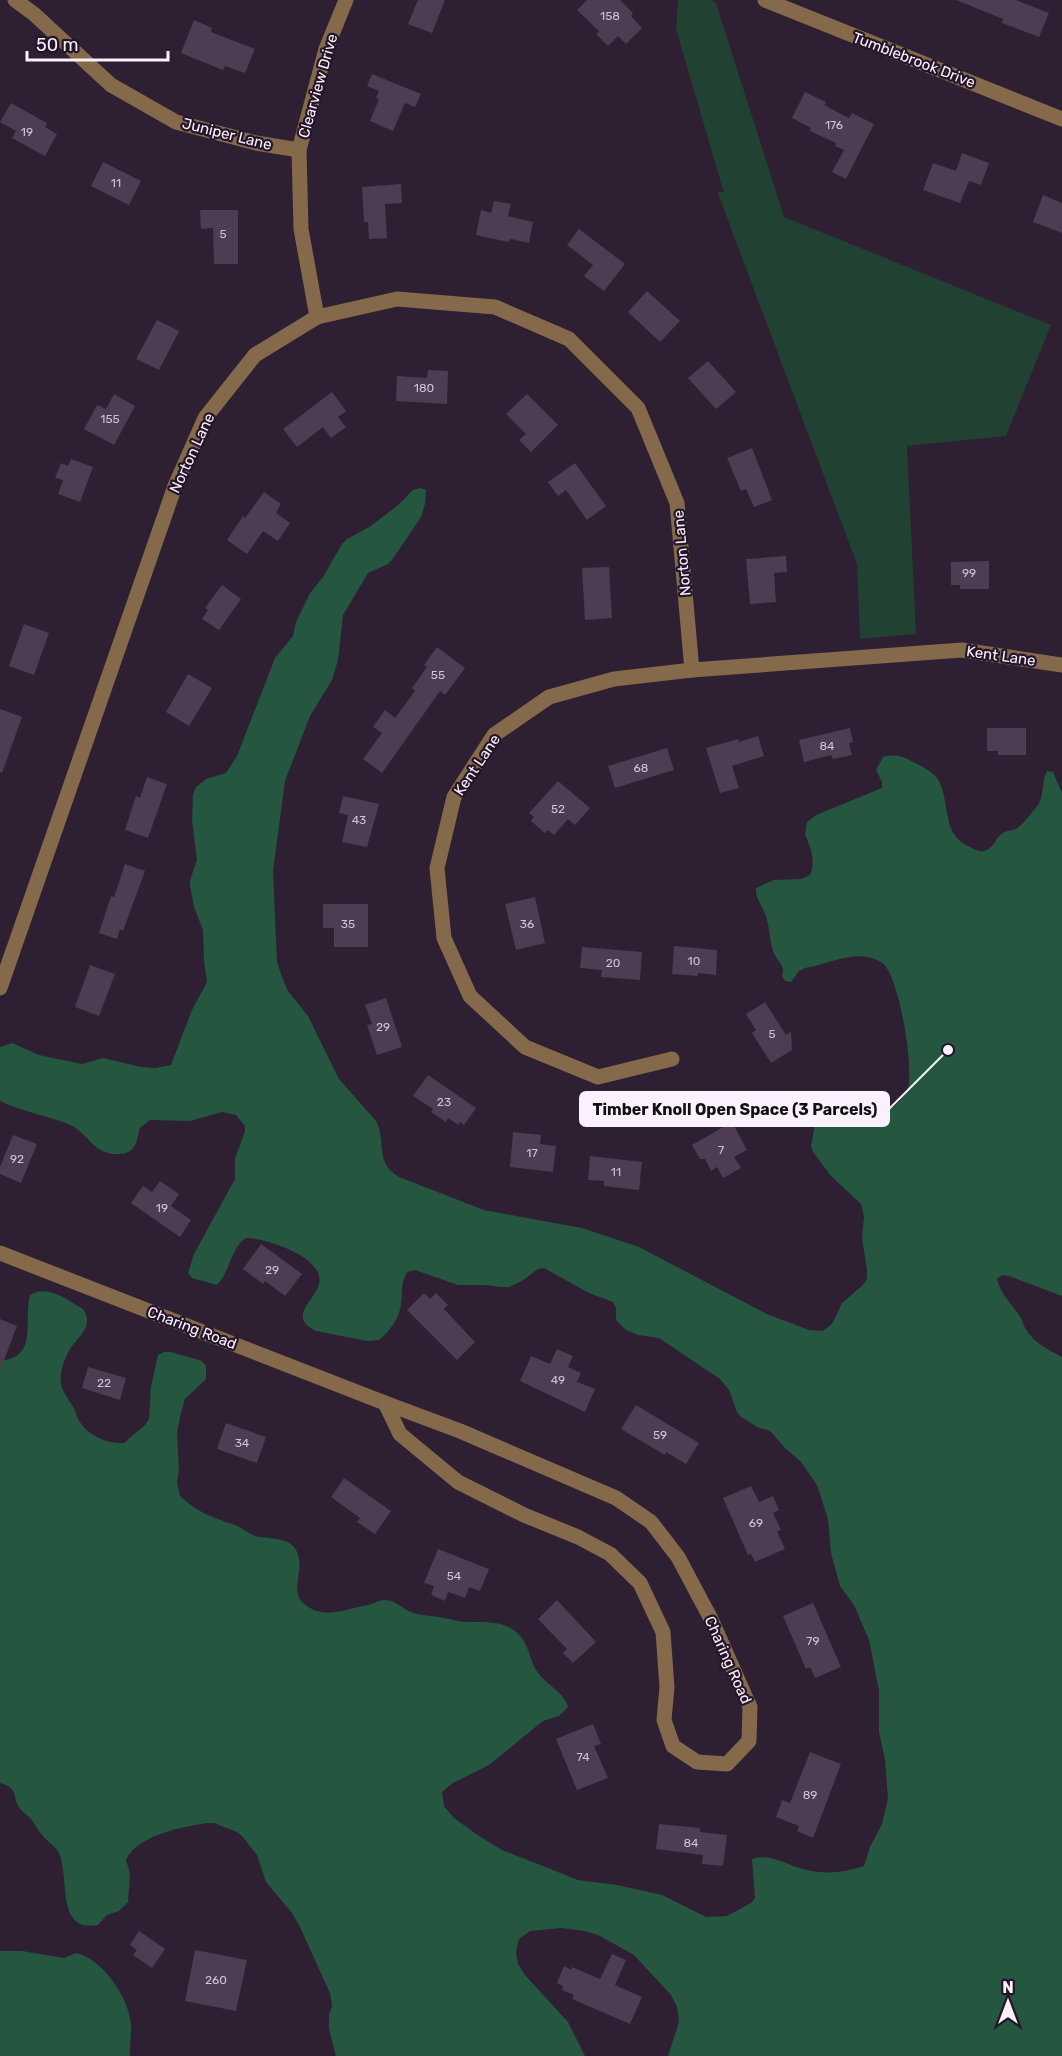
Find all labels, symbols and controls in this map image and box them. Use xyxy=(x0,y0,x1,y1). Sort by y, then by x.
house number: 158 xyxy=(600,9,620,23)
scale bar xyxy=(27,24,168,62)
street label: Tumblebrook Drive xyxy=(850,28,978,92)
street label: Clearview Drive xyxy=(295,32,341,140)
text: 50 m xyxy=(36,34,79,56)
street label: Juniper Lane xyxy=(180,114,274,154)
house number: 176 xyxy=(825,118,843,132)
house number: 19 xyxy=(21,125,33,139)
house number: 11 xyxy=(111,176,121,190)
house number: 5 xyxy=(219,227,227,241)
house number: 180 xyxy=(414,381,434,395)
street label: Norton Lane xyxy=(166,410,218,496)
house number: 155 xyxy=(100,412,120,426)
street label: Norton Lane xyxy=(669,509,695,597)
house number: 99 xyxy=(962,566,976,580)
street label: Kent Lane xyxy=(965,642,1037,670)
house number: 55 xyxy=(431,668,445,682)
street label: Kent Lane xyxy=(450,731,504,799)
house number: 84 xyxy=(819,739,835,753)
house number: 68 xyxy=(634,761,648,775)
house number: 52 xyxy=(551,802,565,816)
house number: 43 xyxy=(352,813,366,827)
house number: 35 xyxy=(341,917,355,931)
house number: 36 xyxy=(520,917,534,931)
house number: 10 xyxy=(688,954,700,968)
house number: 20 xyxy=(606,956,620,970)
house number: 29 xyxy=(376,1020,390,1034)
house number: 5 xyxy=(768,1027,776,1041)
callout: Timber Knoll Open Space (3 Parcels) xyxy=(580,1092,889,1126)
house number: 23 xyxy=(437,1095,451,1109)
text: Timber Knoll Open Space (3 Parcels) xyxy=(593,1100,877,1119)
house number: 7 xyxy=(718,1143,724,1157)
house number: 17 xyxy=(526,1146,538,1160)
house number: 92 xyxy=(10,1152,24,1166)
house number: 11 xyxy=(611,1165,621,1179)
house number: 19 xyxy=(156,1201,168,1215)
house number: 29 xyxy=(265,1263,279,1277)
street label: Charing Road xyxy=(145,1303,239,1353)
house number: 49 xyxy=(551,1373,565,1387)
house number: 22 xyxy=(97,1376,111,1390)
house number: 59 xyxy=(653,1428,667,1442)
house number: 34 xyxy=(235,1436,250,1450)
house number: 69 xyxy=(749,1516,763,1530)
house number: 54 xyxy=(447,1569,462,1583)
street label: Charing Road xyxy=(701,1613,755,1707)
house number: 79 xyxy=(806,1634,820,1648)
house number: 74 xyxy=(576,1750,590,1764)
house number: 89 xyxy=(803,1788,817,1802)
house number: 84 xyxy=(683,1836,699,1850)
north arrow xyxy=(978,1972,1038,2032)
house number: 260 xyxy=(205,1973,227,1987)
text: N xyxy=(1002,1978,1014,1997)

